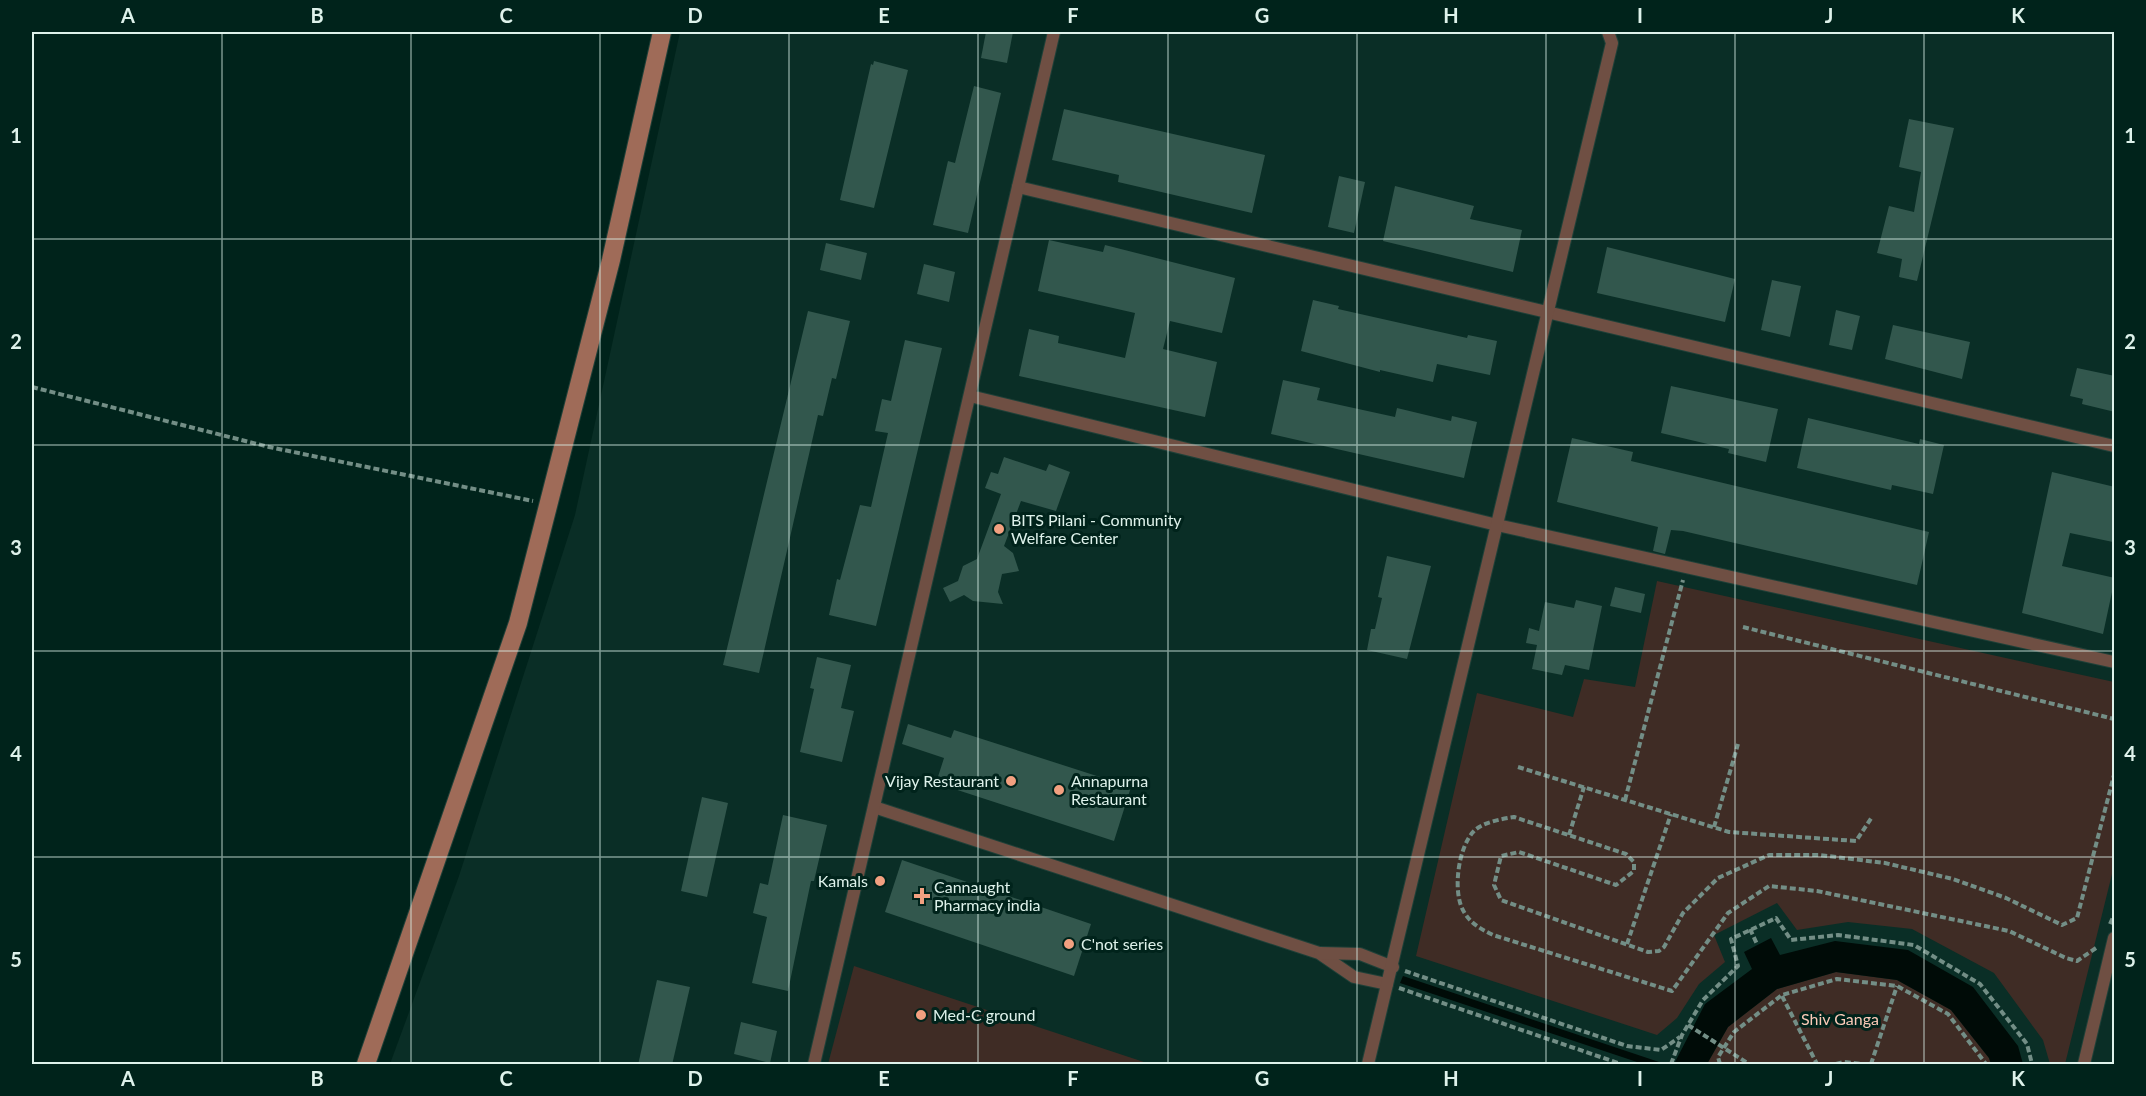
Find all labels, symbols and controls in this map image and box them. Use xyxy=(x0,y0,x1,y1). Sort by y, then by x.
text: A xyxy=(120,3,135,27)
text: B xyxy=(310,3,324,27)
text: C xyxy=(499,3,513,27)
text: D xyxy=(687,3,703,27)
text: E xyxy=(878,3,890,27)
text: F xyxy=(1067,3,1079,27)
text: G xyxy=(1255,3,1269,27)
text: H xyxy=(1443,3,1459,27)
text: I xyxy=(1637,3,1643,27)
text: J xyxy=(1825,3,1833,27)
text: K xyxy=(2011,3,2025,27)
text: 1 xyxy=(10,123,22,147)
text: 1 xyxy=(2124,123,2136,147)
text: 2 xyxy=(10,329,22,353)
text: 2 xyxy=(2124,329,2136,353)
place label: BITS Pilani - Community Welfare Center xyxy=(1011,510,1182,547)
marker: BITS Pilani - Community Welfare Center xyxy=(992,522,1006,536)
text: 3 xyxy=(10,535,22,559)
text: 3 xyxy=(2124,535,2136,559)
text: 4 xyxy=(10,741,22,765)
text: 4 xyxy=(2124,741,2136,765)
place label: Vijay Restaurant xyxy=(885,771,999,790)
place label: Annapurna Restaurant xyxy=(1071,771,1148,808)
marker: Vijay Restaurant xyxy=(1004,774,1018,788)
marker: Annapurna Restaurant xyxy=(1052,783,1066,797)
place label: Kamals xyxy=(818,871,868,890)
marker: Kamals xyxy=(873,874,887,888)
place label: Cannaught Pharmacy india xyxy=(934,877,1041,914)
marker: Cannaught Pharmacy india xyxy=(915,889,929,903)
place label: C'not series xyxy=(1081,934,1163,953)
marker: C'not series xyxy=(1062,937,1076,951)
text: 5 xyxy=(10,947,22,971)
text: 5 xyxy=(2124,947,2136,971)
place label: Med-C ground xyxy=(933,1005,1035,1024)
marker: Med-C ground xyxy=(914,1008,928,1022)
park label: Shiv Ganga xyxy=(1801,1009,1879,1028)
text: A xyxy=(120,1066,135,1090)
text: B xyxy=(310,1066,324,1090)
text: C xyxy=(499,1066,513,1090)
text: D xyxy=(687,1066,703,1090)
text: E xyxy=(878,1066,890,1090)
text: F xyxy=(1067,1066,1079,1090)
text: G xyxy=(1255,1066,1269,1090)
text: H xyxy=(1443,1066,1459,1090)
text: I xyxy=(1637,1066,1643,1090)
text: J xyxy=(1825,1066,1833,1090)
text: K xyxy=(2011,1066,2025,1090)

